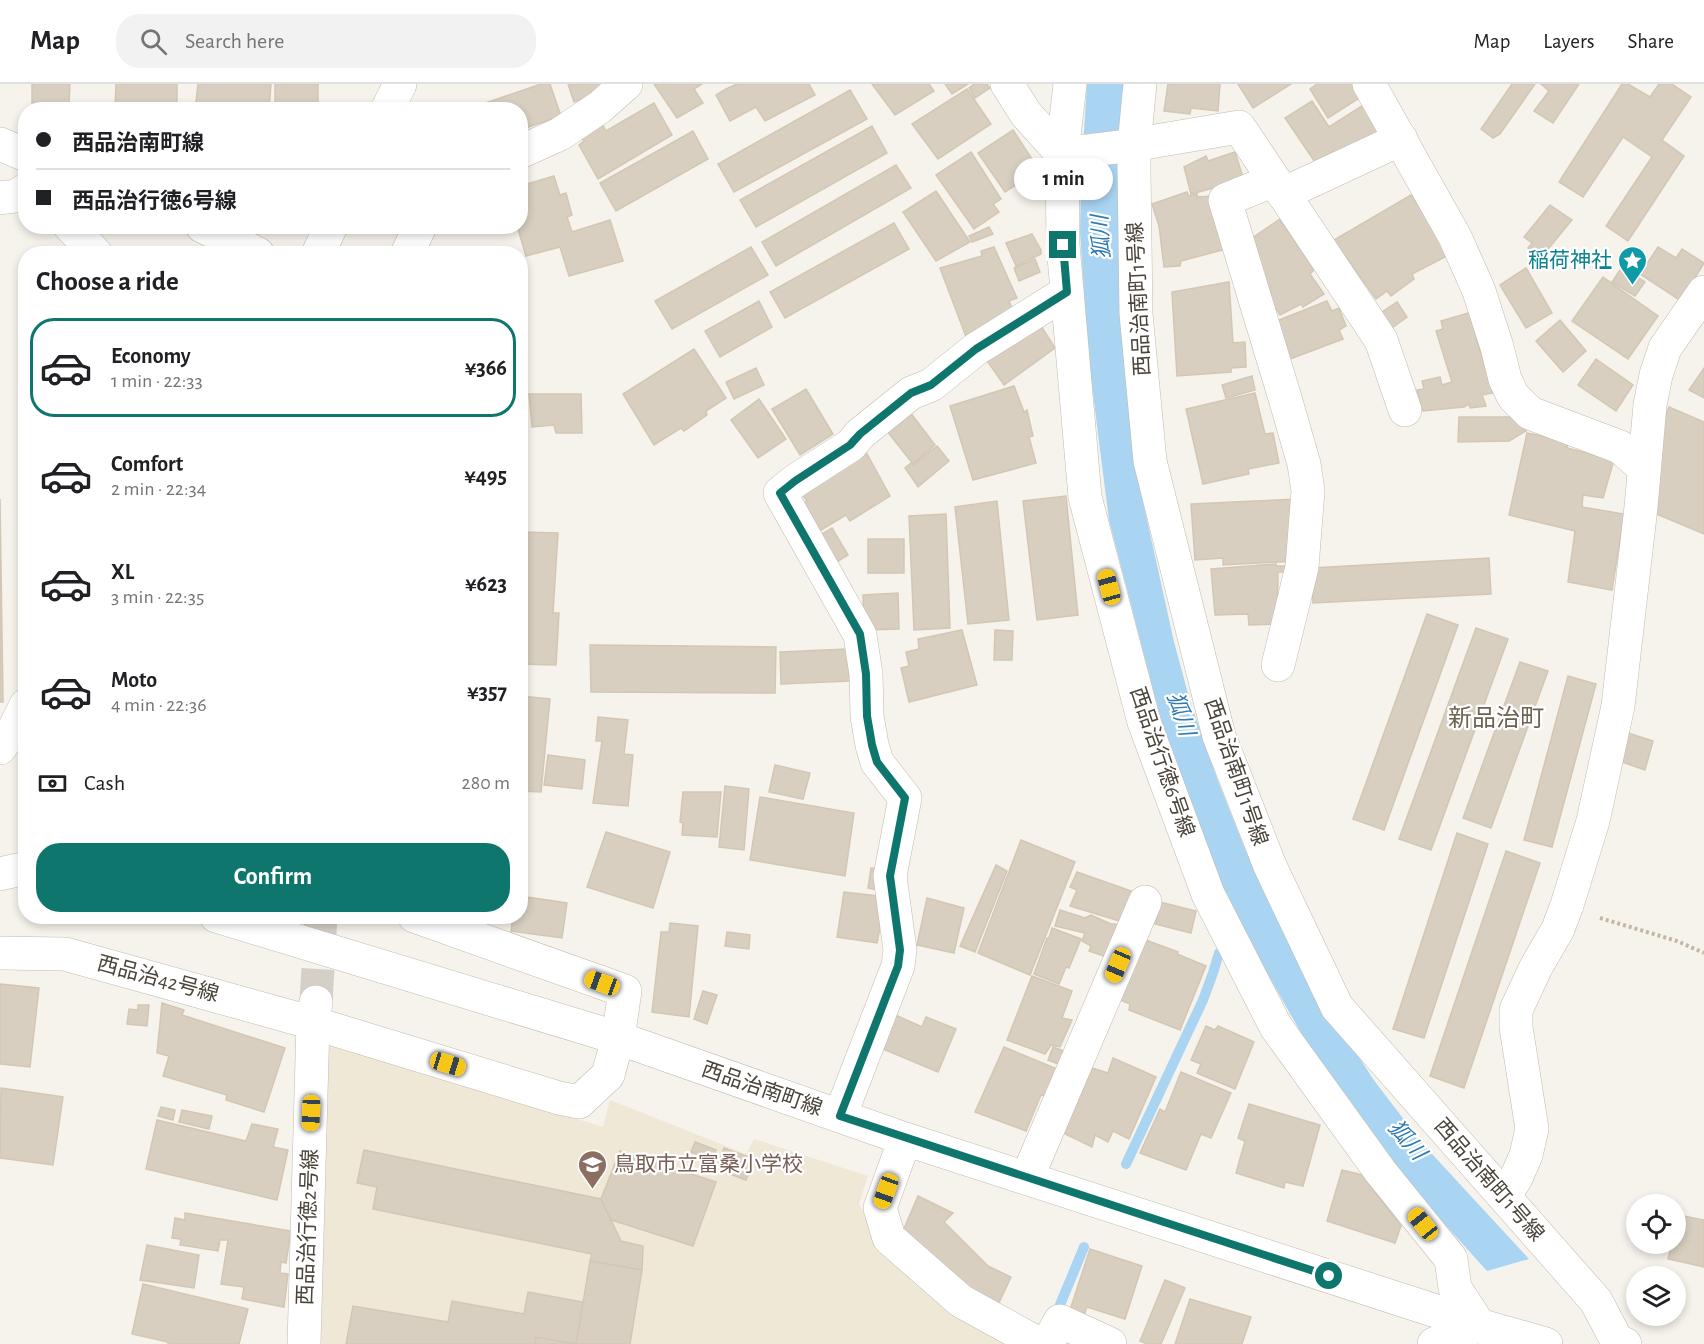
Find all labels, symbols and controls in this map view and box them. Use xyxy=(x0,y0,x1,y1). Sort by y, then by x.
search box xyxy=(116,14,536,68)
icon: search xyxy=(137,25,170,58)
text: Map xyxy=(30,27,80,55)
text: Search here xyxy=(185,30,284,52)
text: Map xyxy=(1474,31,1510,52)
text: Layers xyxy=(1543,31,1594,52)
text: Share xyxy=(1627,31,1674,52)
text: 西品治南町線 xyxy=(72,132,204,154)
callout: 1 min xyxy=(1014,158,1112,200)
text: 1 min xyxy=(1042,169,1085,189)
text: 西品治行徳6号線 xyxy=(72,190,237,212)
water label: 狐川 xyxy=(1088,212,1113,260)
street label: 西品治南町1号線 xyxy=(1123,221,1154,377)
route end xyxy=(1049,231,1076,258)
place icon: 稲荷神社 xyxy=(1617,244,1649,286)
place label: 稲荷神社 xyxy=(1528,249,1612,271)
text: Choose a ride xyxy=(36,268,179,295)
icon: car xyxy=(39,341,93,395)
text: Economy xyxy=(111,345,191,367)
text: ¥366 xyxy=(465,357,507,379)
text: 1 min · 22:33 xyxy=(111,371,203,391)
icon: car xyxy=(39,449,93,503)
text: Comfort xyxy=(111,453,183,475)
text: ¥495 xyxy=(464,465,507,487)
text: 2 min · 22:34 xyxy=(111,479,206,499)
icon: car xyxy=(39,557,93,611)
text: XL xyxy=(111,561,134,583)
car xyxy=(1096,567,1122,607)
text: ¥623 xyxy=(465,573,507,595)
text: 3 min · 22:35 xyxy=(111,587,204,607)
icon: car xyxy=(39,665,93,719)
text: Moto xyxy=(111,669,157,691)
text: ¥357 xyxy=(467,681,507,703)
street label: 西品治行徳6号線 xyxy=(1127,684,1198,840)
water label: 狐川 xyxy=(1164,689,1200,740)
text: 4 min · 22:36 xyxy=(111,695,207,715)
street label: 西品治南町1号線 xyxy=(1201,695,1272,848)
district label: 新品治町 xyxy=(1448,705,1544,731)
icon: cash xyxy=(36,767,69,800)
text: Cash xyxy=(84,772,125,794)
text: 280 m xyxy=(462,773,510,793)
button: Confirm xyxy=(36,843,510,912)
car xyxy=(1103,945,1133,985)
street label: 西品治42号線 xyxy=(95,952,221,1005)
car xyxy=(582,968,622,998)
car xyxy=(428,1050,468,1078)
street label: 西品治南町線 xyxy=(699,1058,825,1119)
car xyxy=(301,1095,321,1131)
street label: 西品治南町1号線 xyxy=(1430,1114,1548,1245)
water label: 狐川 xyxy=(1384,1115,1432,1165)
street label: 西品治行徳2号線 xyxy=(294,1148,321,1306)
school or university icon: 鳥取市立富桑小学校 xyxy=(577,1148,609,1190)
place label: 鳥取市立富桑小学校 xyxy=(614,1153,803,1175)
car xyxy=(871,1171,901,1211)
map controls xyxy=(1626,1194,1686,1326)
button: locate xyxy=(1626,1194,1686,1254)
car xyxy=(1405,1204,1441,1244)
route start xyxy=(1315,1262,1342,1289)
button: layers xyxy=(1626,1266,1686,1326)

